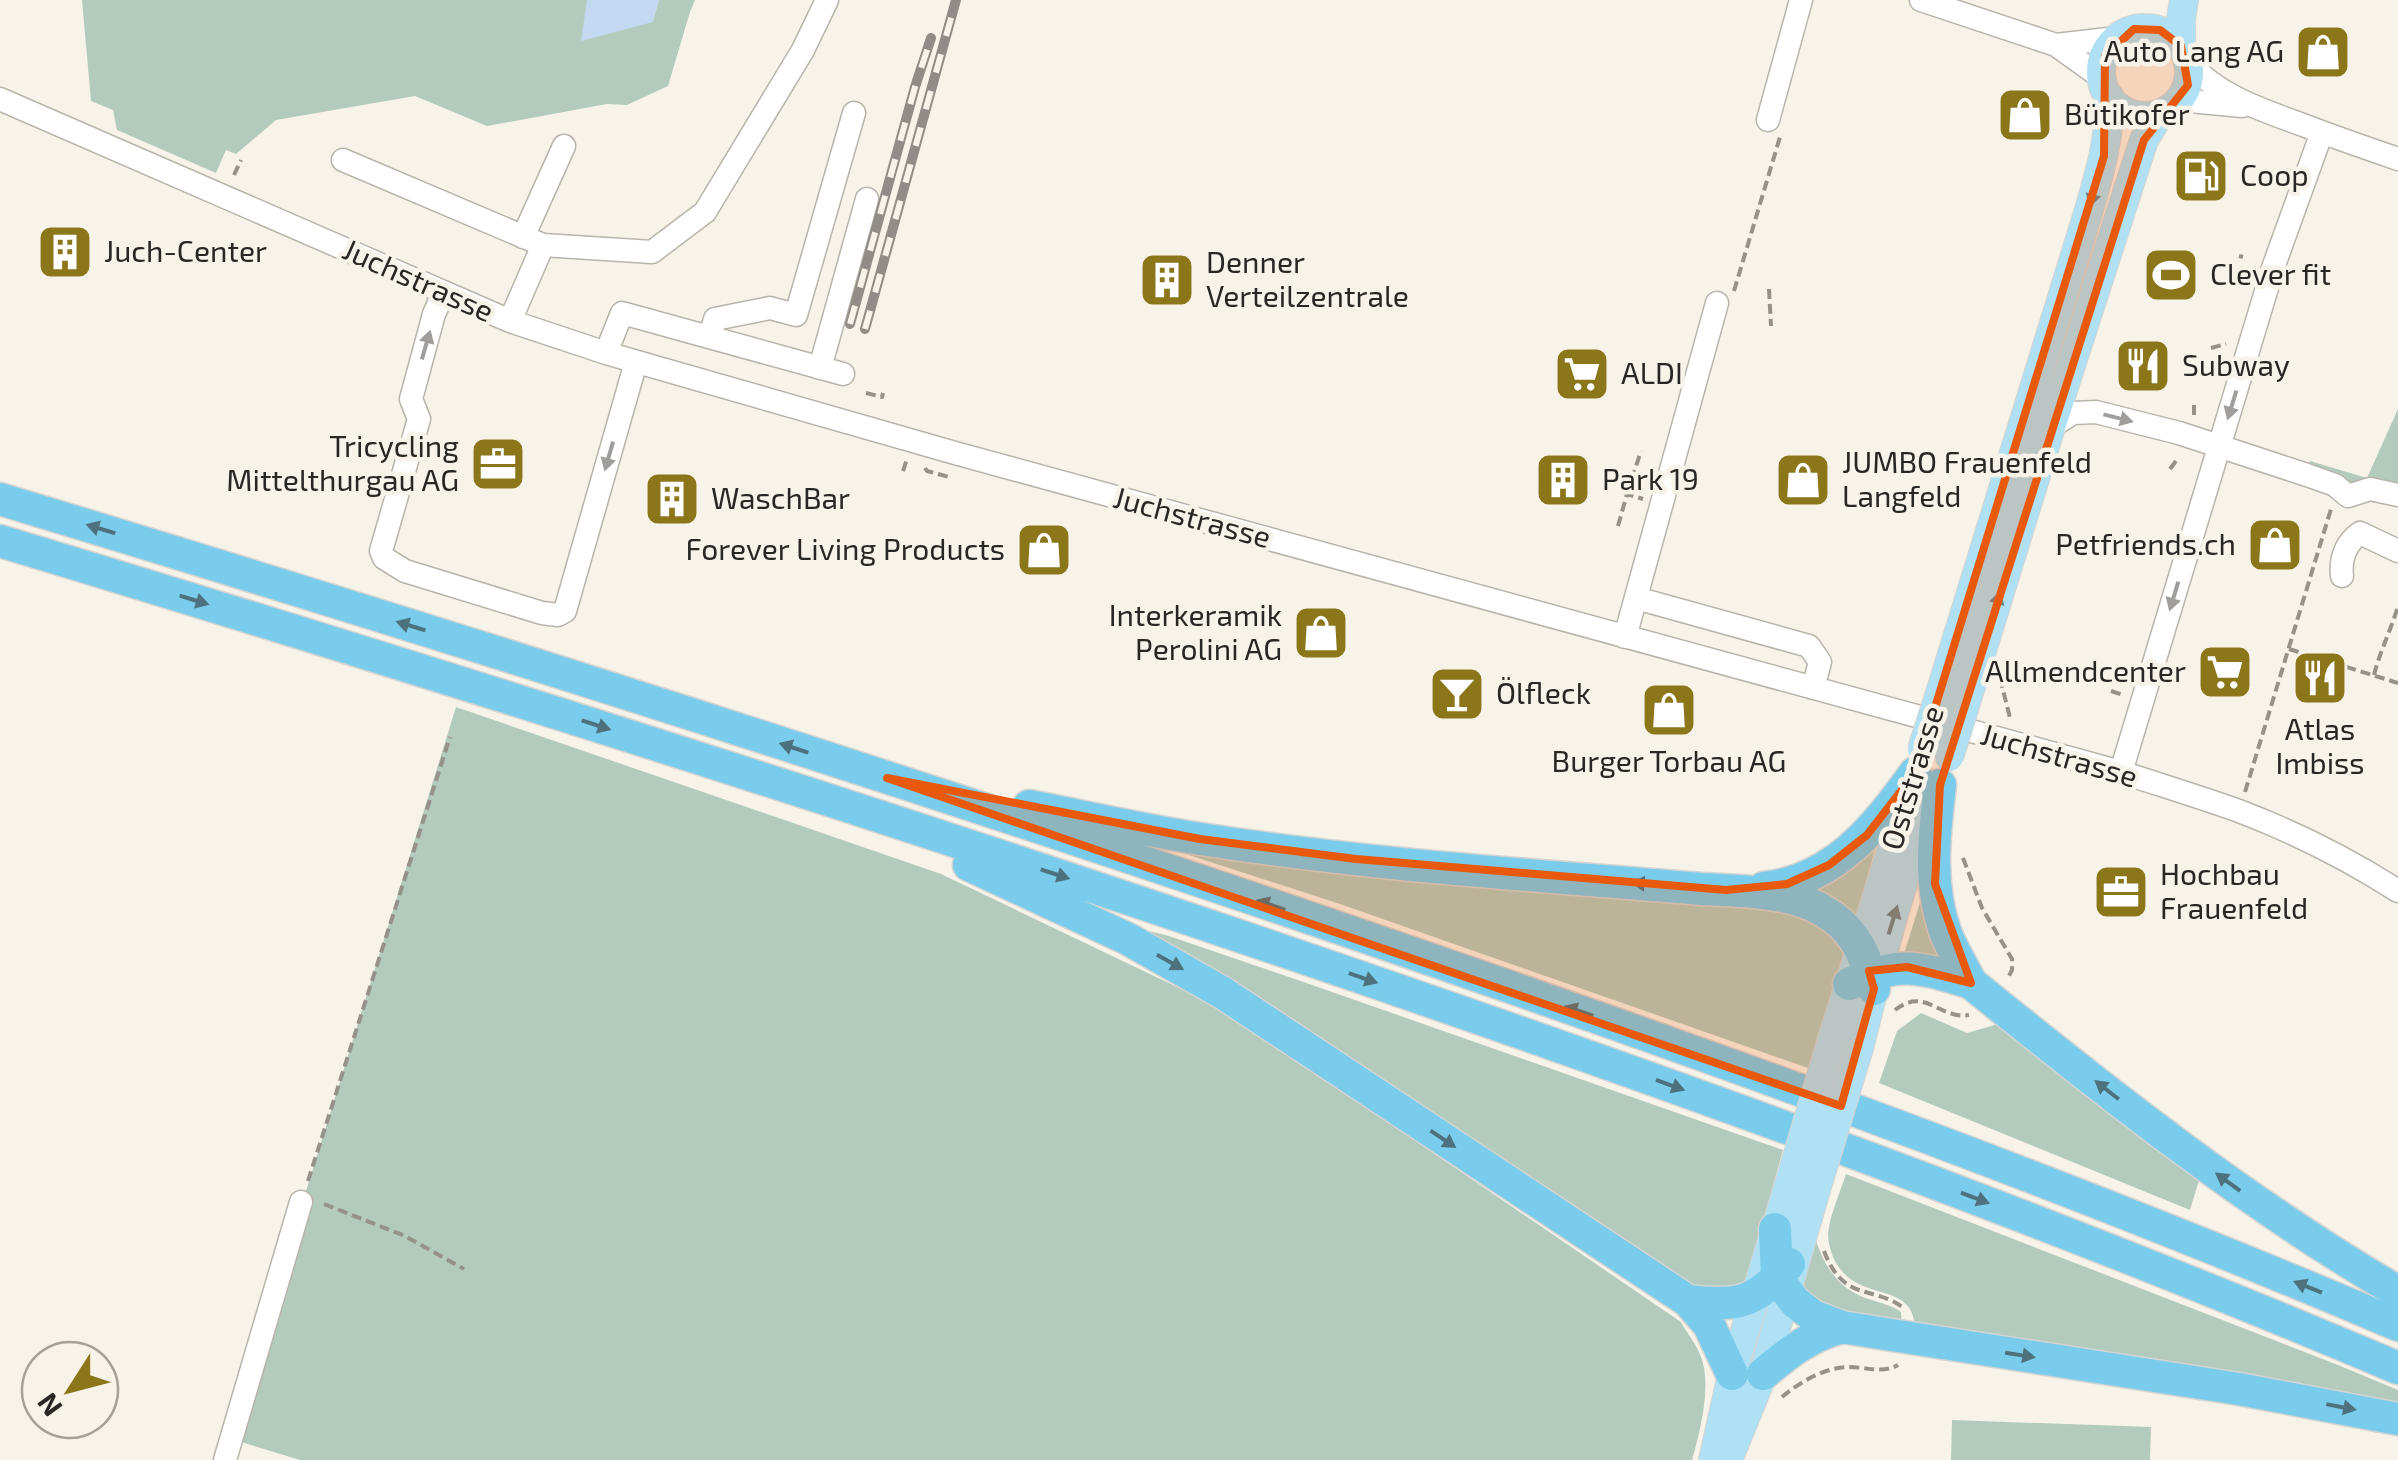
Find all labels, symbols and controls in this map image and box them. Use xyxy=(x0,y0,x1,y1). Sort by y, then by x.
shop icon: Auto Lang AG xyxy=(2293,22,2353,82)
place label: Auto Lang AG xyxy=(2104,32,2284,68)
shop icon: Bütikofer xyxy=(1995,85,2055,145)
place label: Bütikofer xyxy=(2064,95,2190,131)
fuel station icon: Coop xyxy=(2171,146,2231,206)
place label: Coop xyxy=(2240,156,2309,192)
one-way arrow xyxy=(2086,177,2101,207)
building icon: Juch-Center xyxy=(35,222,95,282)
street label: Juchstrasse xyxy=(338,230,500,328)
place label: Juch-Center xyxy=(104,232,267,268)
place label: Denner Verteilzentrale xyxy=(1206,243,1409,313)
sports icon: Clever fit xyxy=(2141,245,2201,305)
building icon: Denner Verteilzentrale xyxy=(1137,250,1197,310)
place label: Clever fit xyxy=(2210,255,2331,291)
one-way arrow xyxy=(418,329,434,360)
restaurant icon: Subway xyxy=(2113,336,2173,396)
supermarket icon: ALDI xyxy=(1552,344,1612,404)
place label: Subway xyxy=(2182,346,2290,382)
place label: ALDI xyxy=(1621,354,1683,390)
one-way arrow xyxy=(2224,390,2239,420)
one-way arrow xyxy=(2103,410,2134,426)
place label: Tricycling Mittelthurgau AG xyxy=(226,427,459,497)
office icon: Tricycling Mittelthurgau AG xyxy=(468,434,528,494)
one-way arrow xyxy=(601,441,617,472)
place label: JUMBO Frauenfeld Langfeld xyxy=(1842,443,2092,513)
building icon: Park 19 xyxy=(1533,450,1593,510)
shop icon: JUMBO Frauenfeld Langfeld xyxy=(1773,450,1833,510)
place label: Park 19 xyxy=(1602,460,1699,496)
building icon: WaschBar xyxy=(642,469,702,529)
street label: Juchstrasse xyxy=(1110,478,1275,554)
place label: WaschBar xyxy=(711,479,850,515)
shop icon: Petfriends.ch xyxy=(2245,515,2305,575)
shop icon: Forever Living Products xyxy=(1014,520,1074,580)
one-way arrow xyxy=(85,521,116,536)
place label: Petfriends.ch xyxy=(2055,525,2236,561)
place label: Forever Living Products xyxy=(686,530,1005,566)
one-way arrow xyxy=(2166,581,2181,611)
one-way arrow xyxy=(1989,590,2004,620)
one-way arrow xyxy=(179,593,209,608)
place label: Interkeramik Perolini AG xyxy=(1109,596,1282,666)
shop icon: Interkeramik Perolini AG xyxy=(1291,603,1351,663)
one-way arrow xyxy=(396,617,426,632)
supermarket icon: Allmendcenter xyxy=(2195,642,2255,702)
restaurant icon: Atlas Imbiss xyxy=(2290,648,2350,708)
place label: Allmendcenter xyxy=(1985,652,2186,688)
bar icon: Ölfleck xyxy=(1427,664,1487,724)
place label: Ölfleck xyxy=(1496,674,1591,710)
shop icon: Burger Torbau AG xyxy=(1639,680,1699,740)
street label: Oststrasse xyxy=(1872,701,1950,854)
place label: Atlas Imbiss xyxy=(2275,710,2365,780)
street label: Juchstrasse xyxy=(1977,715,2142,794)
one-way arrow xyxy=(581,719,611,734)
one-way arrow xyxy=(779,740,809,755)
place label: Burger Torbau AG xyxy=(1552,742,1786,778)
place label: Hochbau Frauenfeld xyxy=(2160,855,2308,925)
office icon: Hochbau Frauenfeld xyxy=(2091,862,2151,922)
one-way arrow xyxy=(1040,868,1070,883)
one-way arrow xyxy=(1631,876,1663,892)
one-way arrow xyxy=(1256,897,1286,912)
one-way arrow xyxy=(1886,904,1901,934)
one-way arrow xyxy=(1156,953,1184,971)
one-way arrow xyxy=(1348,972,1378,987)
one-way arrow xyxy=(1563,1003,1593,1018)
one-way arrow xyxy=(1655,1079,1685,1094)
one-way arrow xyxy=(2094,1080,2120,1101)
one-way arrow xyxy=(1429,1130,1456,1148)
one-way arrow xyxy=(2215,1173,2241,1193)
one-way arrow xyxy=(1960,1190,1990,1206)
one-way arrow xyxy=(2293,1279,2323,1295)
north arrow xyxy=(20,1340,120,1440)
one-way arrow xyxy=(2005,1347,2036,1363)
text: N xyxy=(29,1387,69,1423)
one-way arrow xyxy=(2326,1399,2357,1415)

